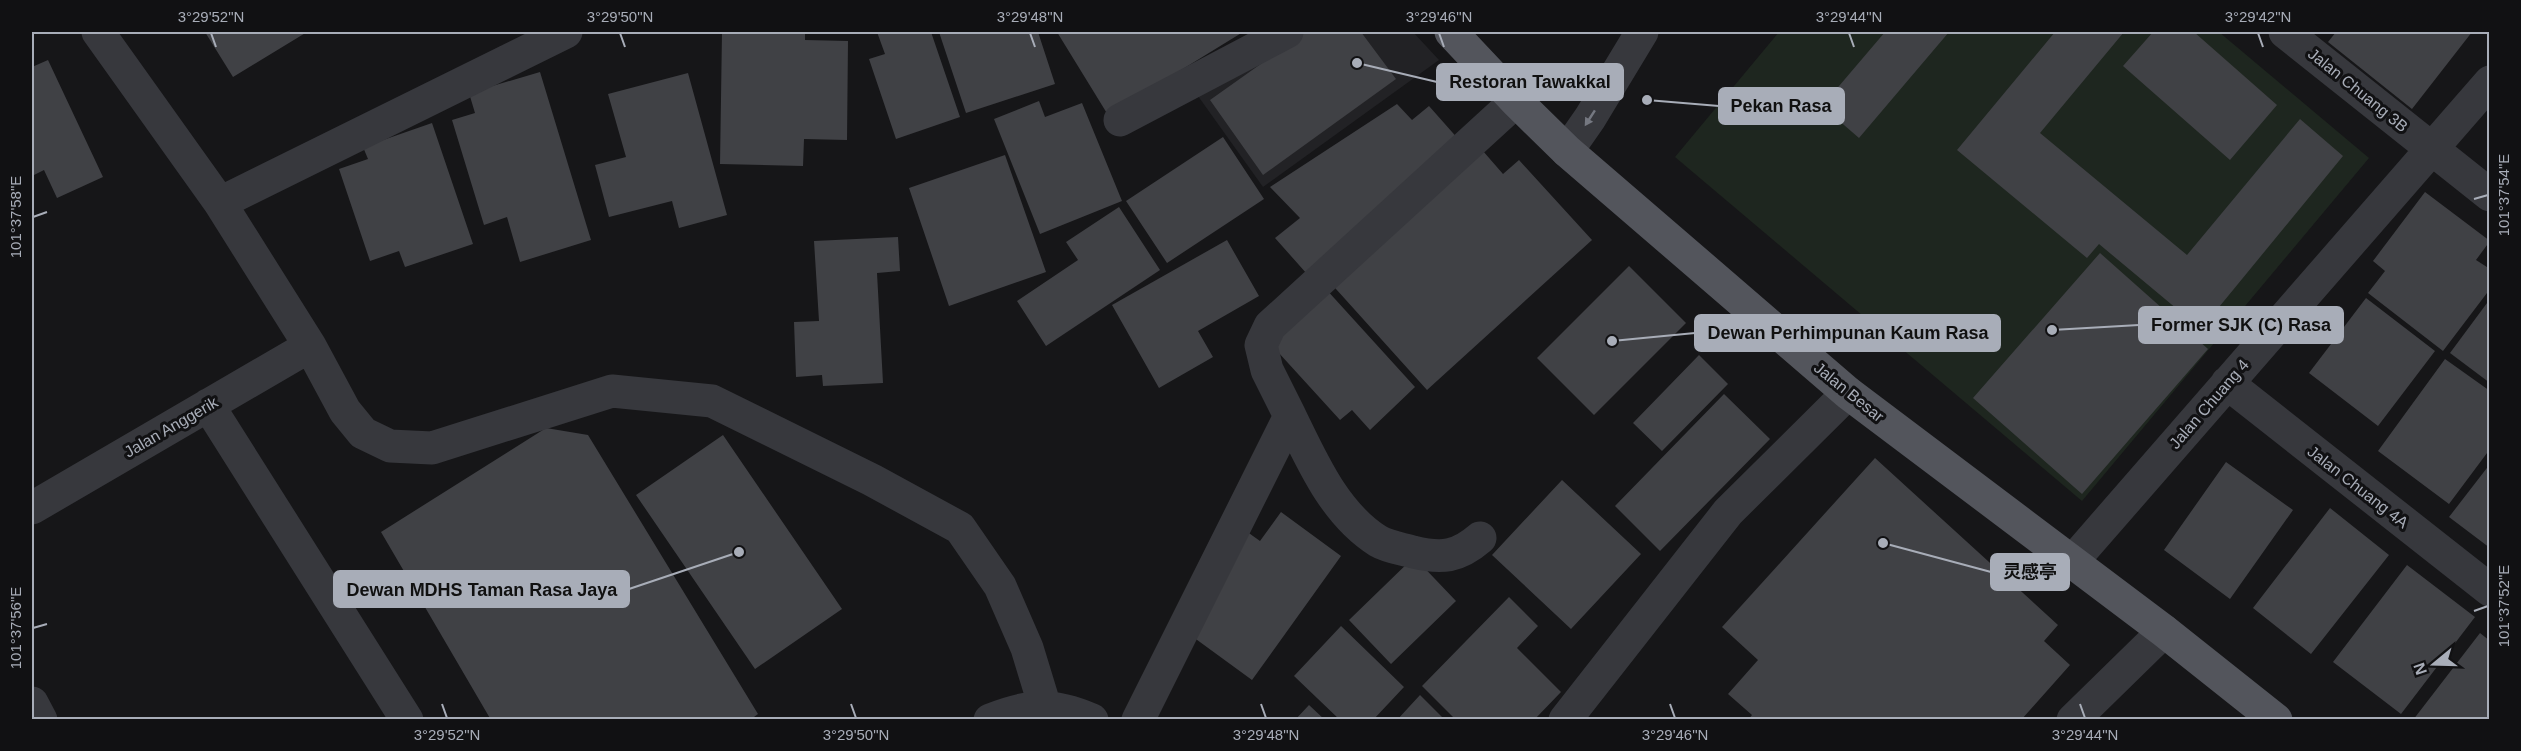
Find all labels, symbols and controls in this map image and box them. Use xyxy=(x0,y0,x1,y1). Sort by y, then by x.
text: 3°29'52"N xyxy=(178,8,244,25)
text: 3°29'50"N xyxy=(587,8,653,25)
text: 3°29'48"N xyxy=(997,8,1063,25)
text: 3°29'46"N xyxy=(1406,8,1472,25)
text: 3°29'44"N xyxy=(1816,8,1882,25)
text: 3°29'42"N xyxy=(2225,8,2291,25)
street label: Jalan Chuang 3B xyxy=(2305,45,2411,135)
callout: Restoran Tawakkal xyxy=(1437,64,1623,100)
text: Restoran Tawakkal xyxy=(1449,72,1611,92)
callout: Pekan Rasa xyxy=(1719,88,1844,124)
text: Pekan Rasa xyxy=(1730,96,1833,116)
one-way arrow xyxy=(1585,110,1596,126)
text: 101°37'54"E xyxy=(2495,154,2512,236)
text: 101°37'58"E xyxy=(7,176,24,258)
callout: Former SJK (C) Rasa xyxy=(2139,307,2343,343)
callout: Dewan Perhimpunan Kaum Rasa xyxy=(1695,315,2000,351)
text: Former SJK (C) Rasa xyxy=(2151,315,2332,335)
text: Dewan Perhimpunan Kaum Rasa xyxy=(1707,323,1990,343)
street label: Jalan Chuang 4 xyxy=(2166,356,2252,452)
street label: Jalan Besar xyxy=(1811,359,1888,426)
street label: Jalan Anggerik xyxy=(121,393,222,461)
street label: Jalan Chuang 4A xyxy=(2304,443,2412,532)
callout: 灵感亭 xyxy=(1991,554,2069,590)
text: 灵感亭 xyxy=(2003,562,2057,582)
text: 101°37'52"E xyxy=(2495,565,2512,647)
callout: Dewan MDHS Taman Rasa Jaya xyxy=(334,571,629,607)
text: Dewan MDHS Taman Rasa Jaya xyxy=(347,580,618,600)
text: 101°37'56"E xyxy=(7,587,24,669)
north arrow xyxy=(2404,634,2464,694)
text: N xyxy=(2410,660,2430,677)
text: 3°29'52"N xyxy=(414,726,480,743)
text: 3°29'50"N xyxy=(823,726,889,743)
text: 3°29'48"N xyxy=(1233,726,1299,743)
text: 3°29'46"N xyxy=(1642,726,1708,743)
text: 3°29'44"N xyxy=(2052,726,2118,743)

